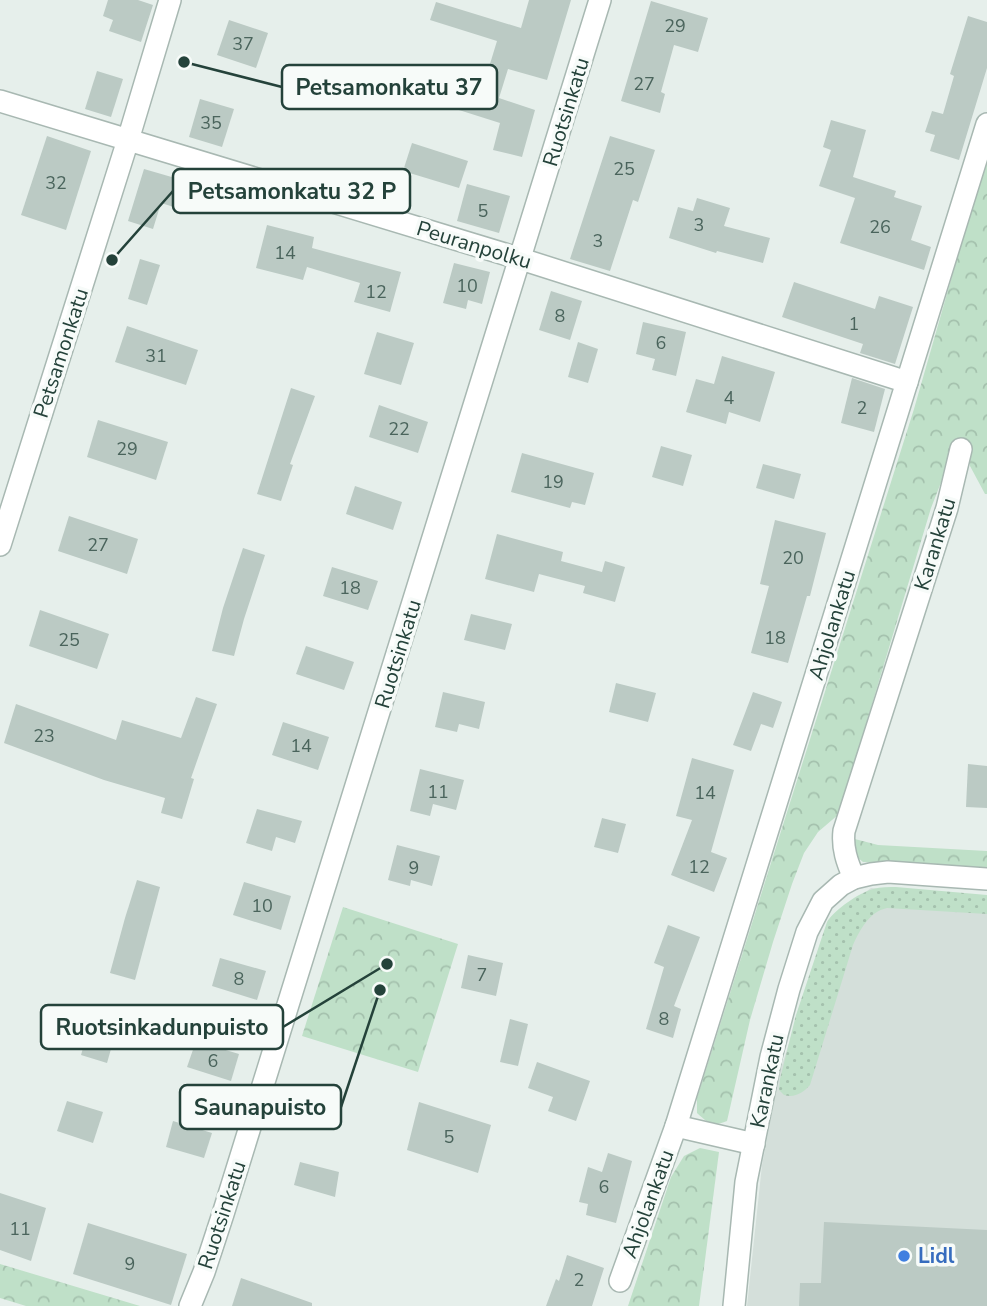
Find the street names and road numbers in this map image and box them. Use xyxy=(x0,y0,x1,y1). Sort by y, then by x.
street label: Ruotsinkatu xyxy=(536,54,596,170)
street label: Peuranpolku xyxy=(413,214,535,276)
street label: Petsamonkatu xyxy=(27,285,95,421)
street label: Karankatu xyxy=(908,494,962,594)
street label: Ahjolankatu xyxy=(802,566,862,684)
street label: Ruotsinkatu xyxy=(368,596,428,712)
street label: Karankatu xyxy=(743,1031,791,1131)
street label: Ahjolankatu xyxy=(615,1146,681,1262)
street label: Ruotsinkatu xyxy=(191,1157,253,1273)

